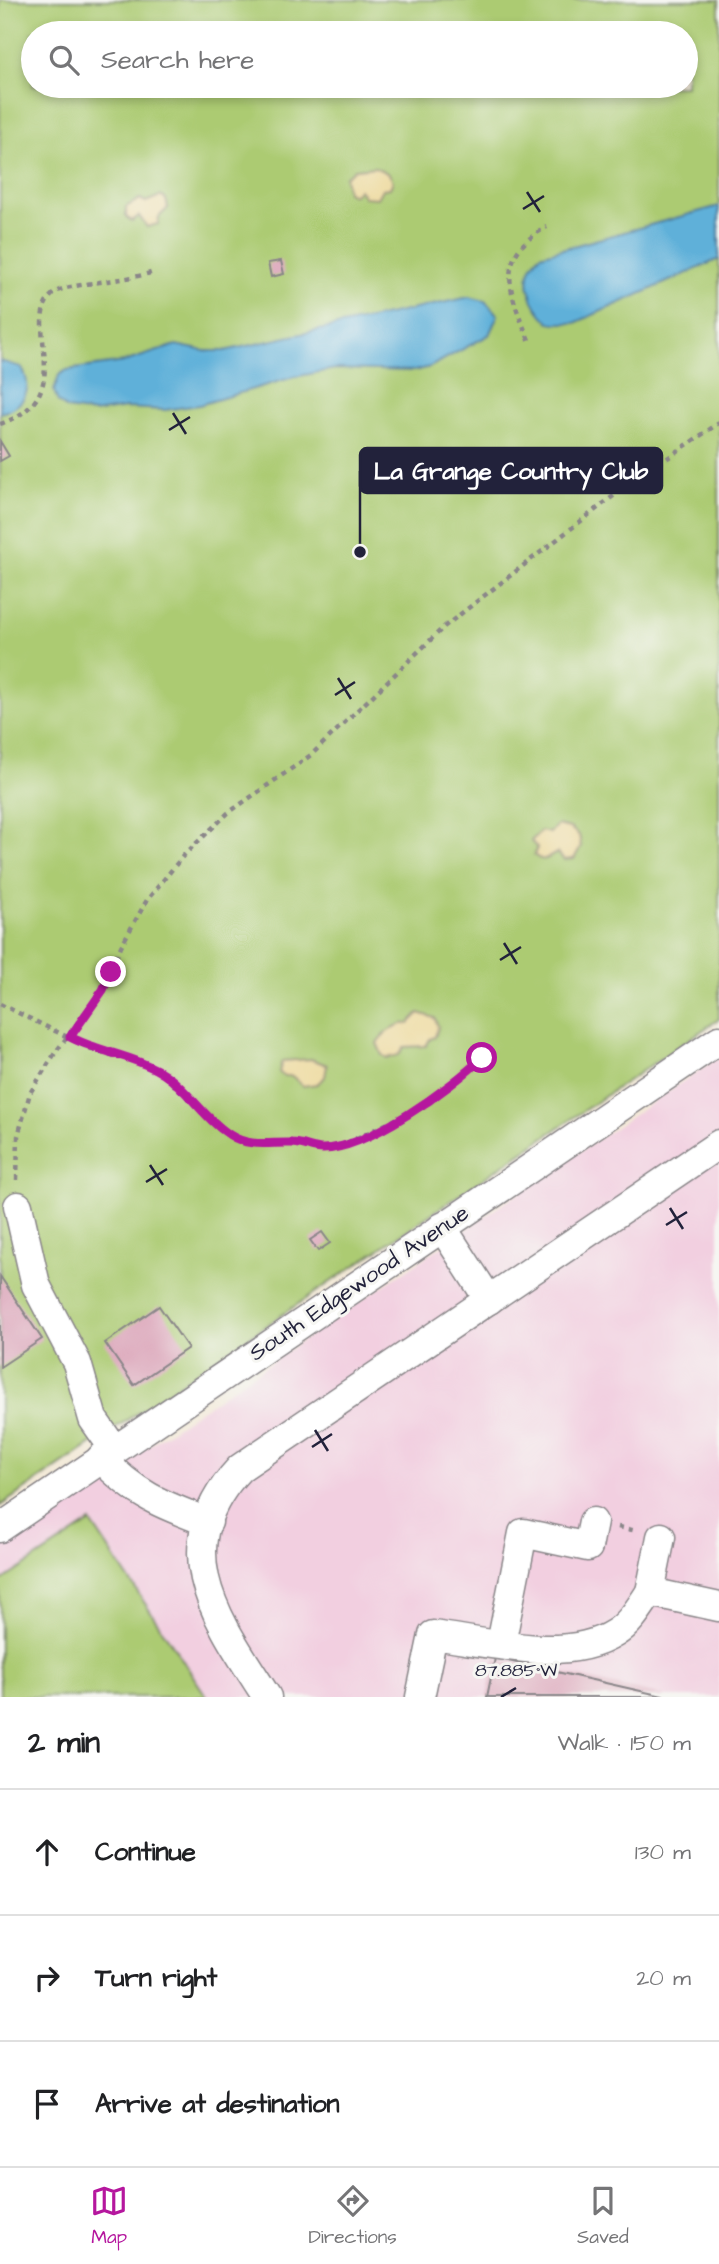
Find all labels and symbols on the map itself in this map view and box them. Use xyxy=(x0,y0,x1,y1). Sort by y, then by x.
callout: La Grange Country Club xyxy=(360,448,662,493)
text: La Grange Country Club xyxy=(374,455,649,491)
route end xyxy=(95,956,126,987)
route start xyxy=(466,1042,497,1073)
street label: South Edgewood Avenue xyxy=(243,1197,476,1370)
text: 87.885°W xyxy=(475,1658,557,1683)

